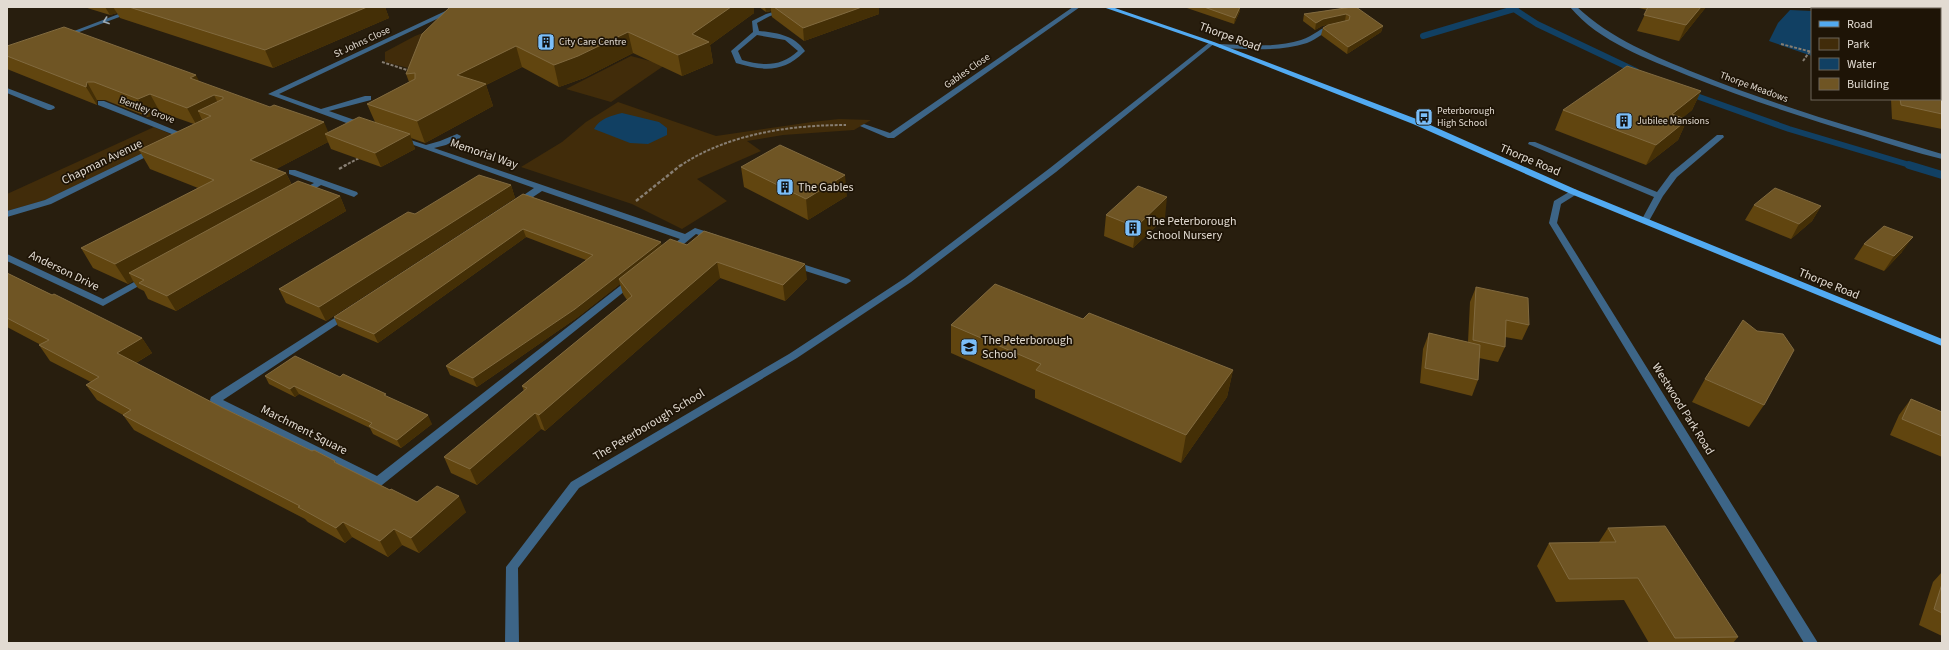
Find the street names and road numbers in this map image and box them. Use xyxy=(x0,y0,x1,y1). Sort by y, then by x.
street label: Thorpe Road xyxy=(1197,18,1263,56)
street label: St Johns Close xyxy=(332,23,392,61)
street label: Gables Close xyxy=(941,50,993,92)
street label: Thorpe Meadows xyxy=(1718,68,1790,106)
street label: Bentley Grove xyxy=(117,93,177,127)
street label: Memorial Way xyxy=(448,134,521,174)
street label: Chapman Avenue xyxy=(59,135,145,189)
street label: Thorpe Road xyxy=(1497,140,1563,180)
street label: Anderson Drive xyxy=(26,247,102,295)
street label: Thorpe Road xyxy=(1796,264,1862,304)
street label: Westwood Park Road xyxy=(1648,360,1718,458)
street label: The Peterborough School xyxy=(590,385,708,465)
street label: Marchment Square xyxy=(258,401,350,459)

